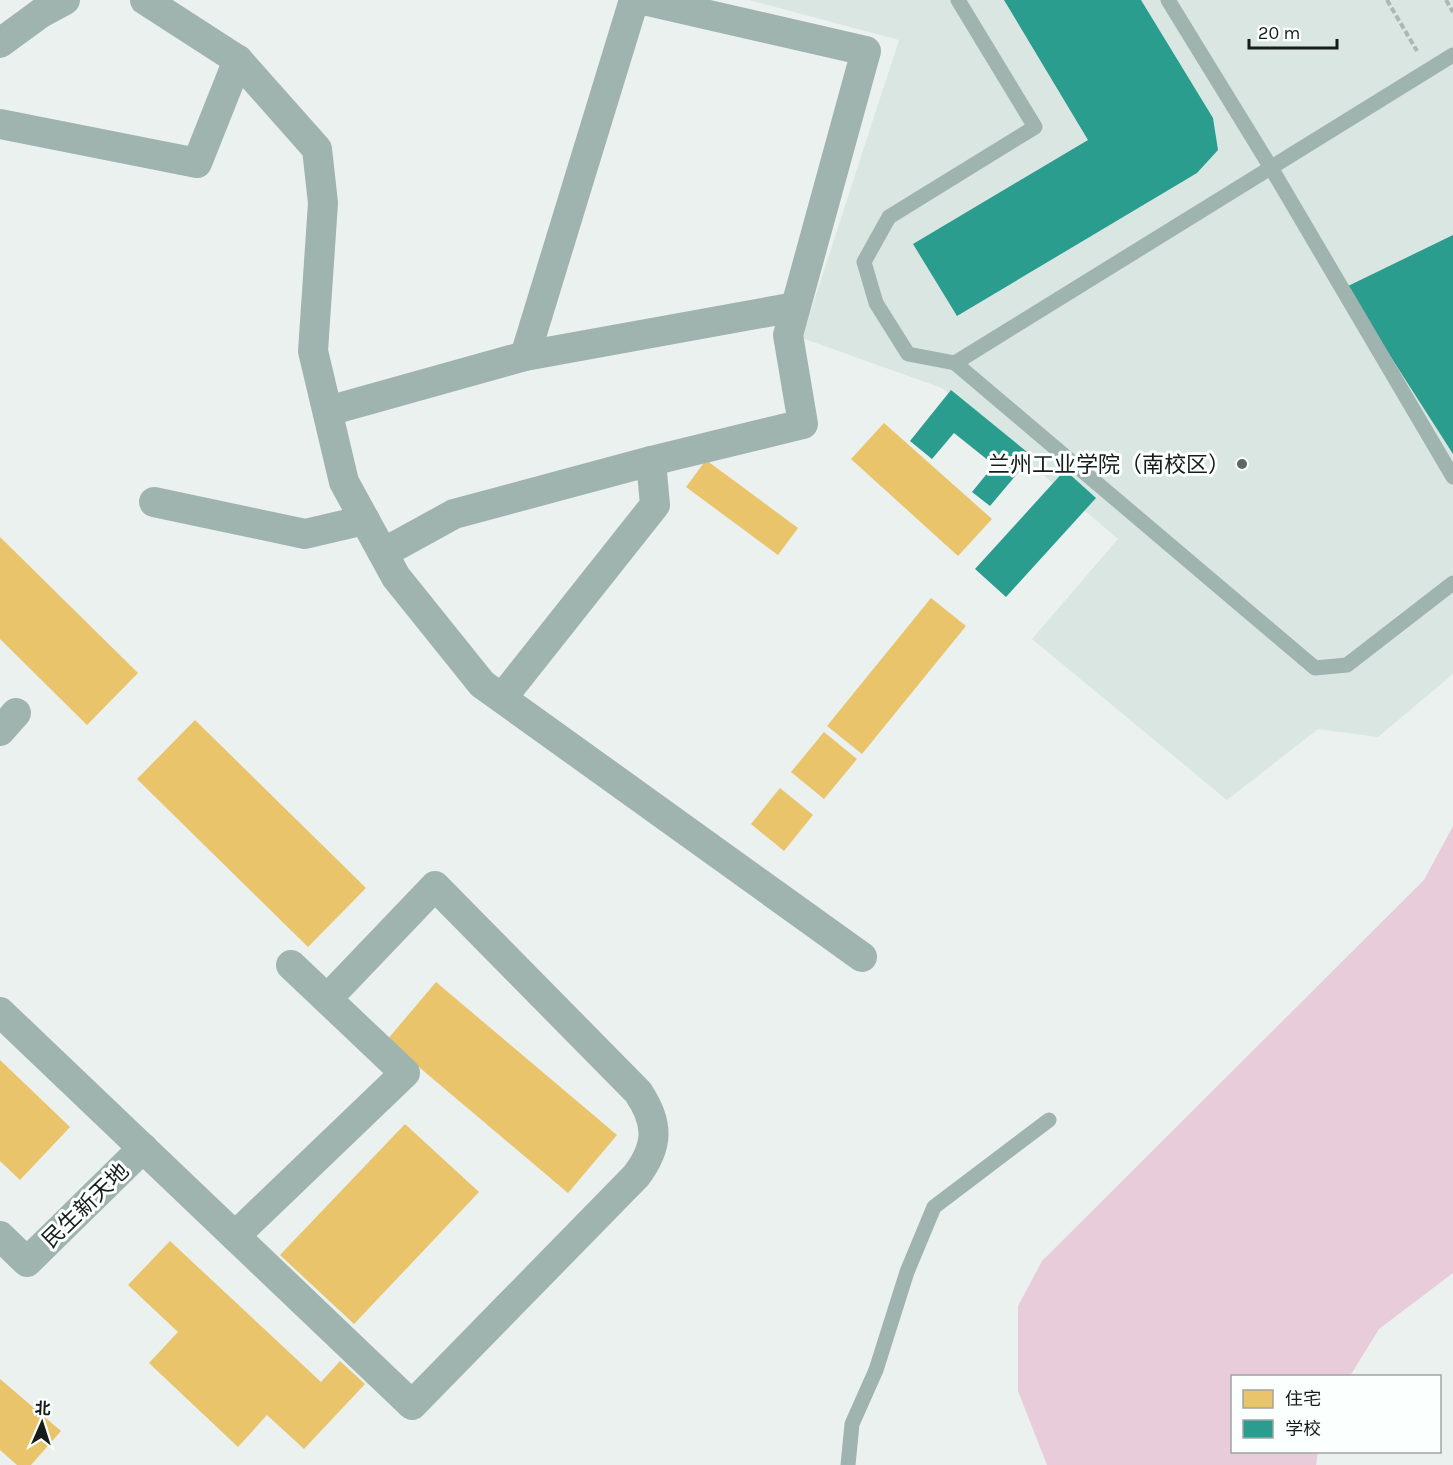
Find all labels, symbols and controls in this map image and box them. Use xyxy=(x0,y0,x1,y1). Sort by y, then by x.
scale bar xyxy=(1249,12,1338,50)
text: 20 m xyxy=(1258,22,1300,44)
place label: 兰州工业学院（南校区） xyxy=(988,452,1230,478)
marker: 兰州工业学院（南校区） xyxy=(1235,457,1249,471)
street label: 民生新天地 xyxy=(37,1158,134,1253)
legend xyxy=(1231,1375,1441,1453)
text: 住宅 xyxy=(1285,1388,1321,1410)
north arrow xyxy=(12,1393,72,1453)
text: 北 xyxy=(34,1399,51,1418)
text: 学校 xyxy=(1285,1418,1321,1440)

